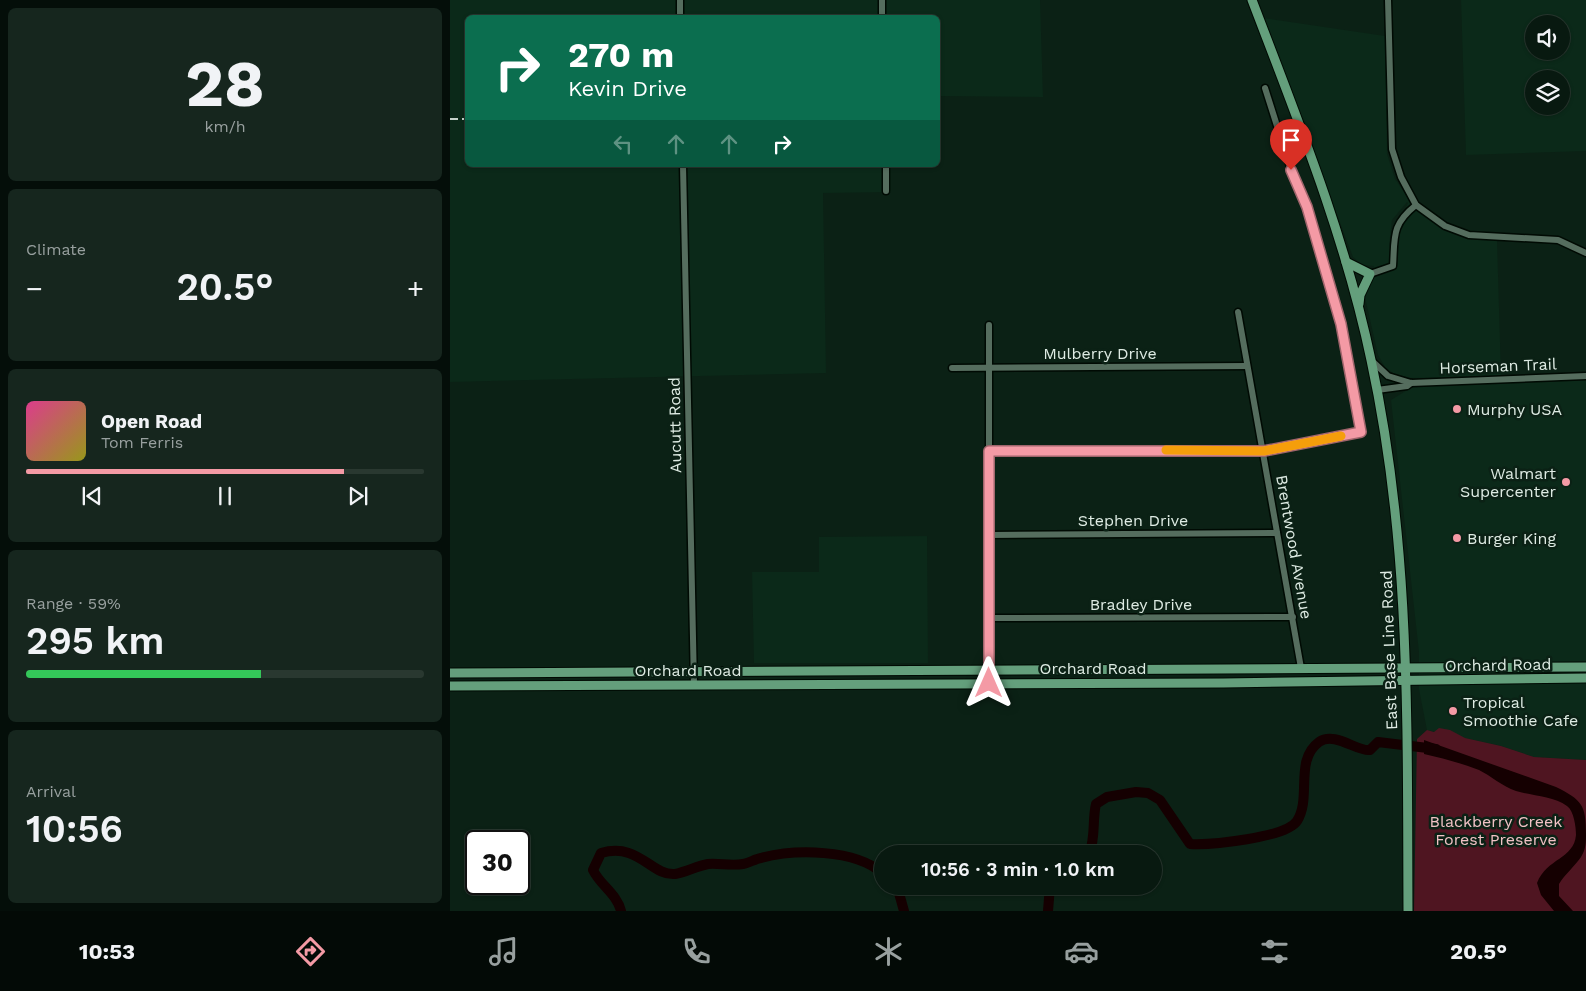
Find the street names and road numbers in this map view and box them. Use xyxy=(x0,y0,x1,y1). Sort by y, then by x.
street label: Mulberry Drive xyxy=(1043,344,1157,363)
street label: Horseman Trail xyxy=(1439,354,1557,378)
street label: Aucutt Road xyxy=(665,377,685,473)
street label: Brentwood Avenue xyxy=(1272,473,1316,621)
street label: Stephen Drive xyxy=(1078,511,1188,530)
street label: East Base Line Road xyxy=(1377,570,1401,730)
street label: Bradley Drive xyxy=(1090,595,1192,614)
street label: Orchard Road xyxy=(1444,655,1552,675)
street label: Orchard Road xyxy=(1040,659,1146,678)
street label: Orchard Road xyxy=(635,661,741,680)

